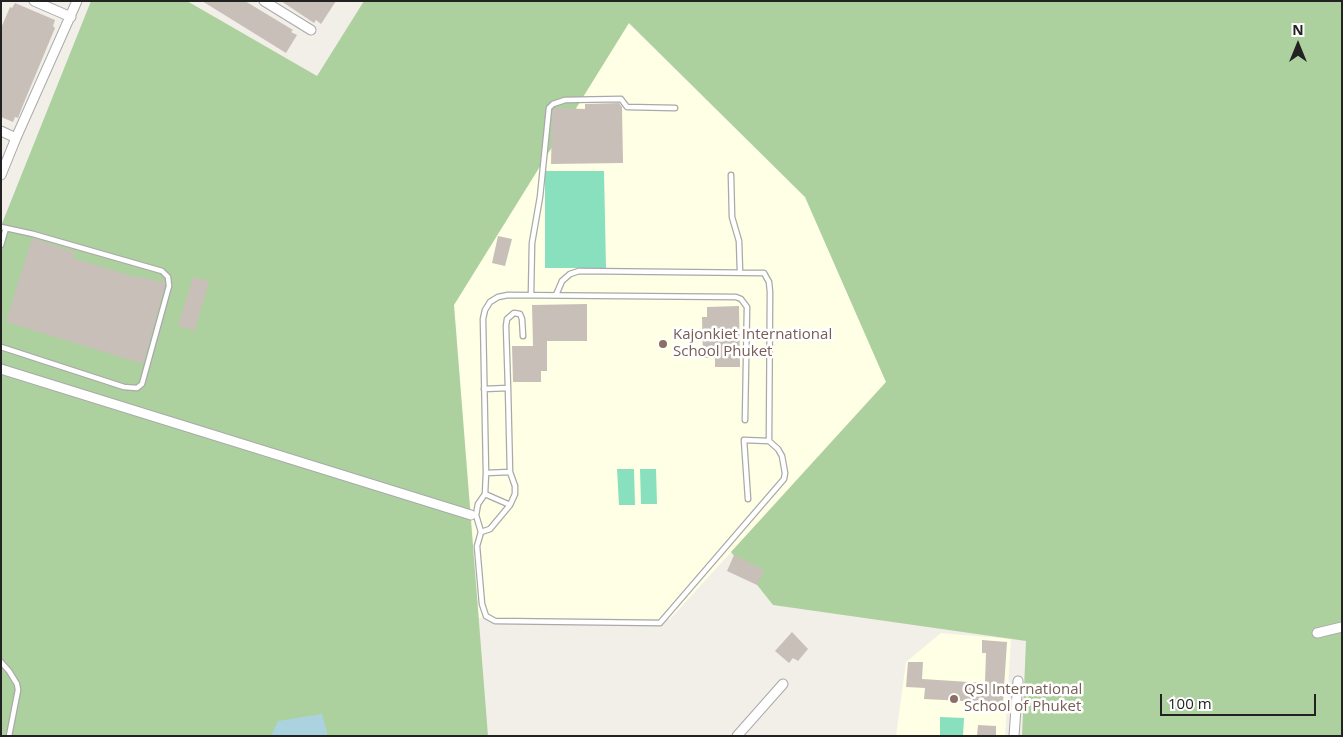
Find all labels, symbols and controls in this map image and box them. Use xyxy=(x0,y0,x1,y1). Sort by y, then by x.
north arrow xyxy=(1273,20,1323,70)
text: N xyxy=(1292,20,1304,39)
place label: Kajonkiet International School Phuket xyxy=(673,326,832,361)
marker: Kajonkiet International School Phuket xyxy=(657,338,669,350)
place label: QSI International School of Phuket xyxy=(964,681,1082,716)
scale bar xyxy=(1163,684,1319,716)
marker: QSI International School of Phuket xyxy=(948,693,960,705)
text: 100 m xyxy=(1168,693,1212,713)

